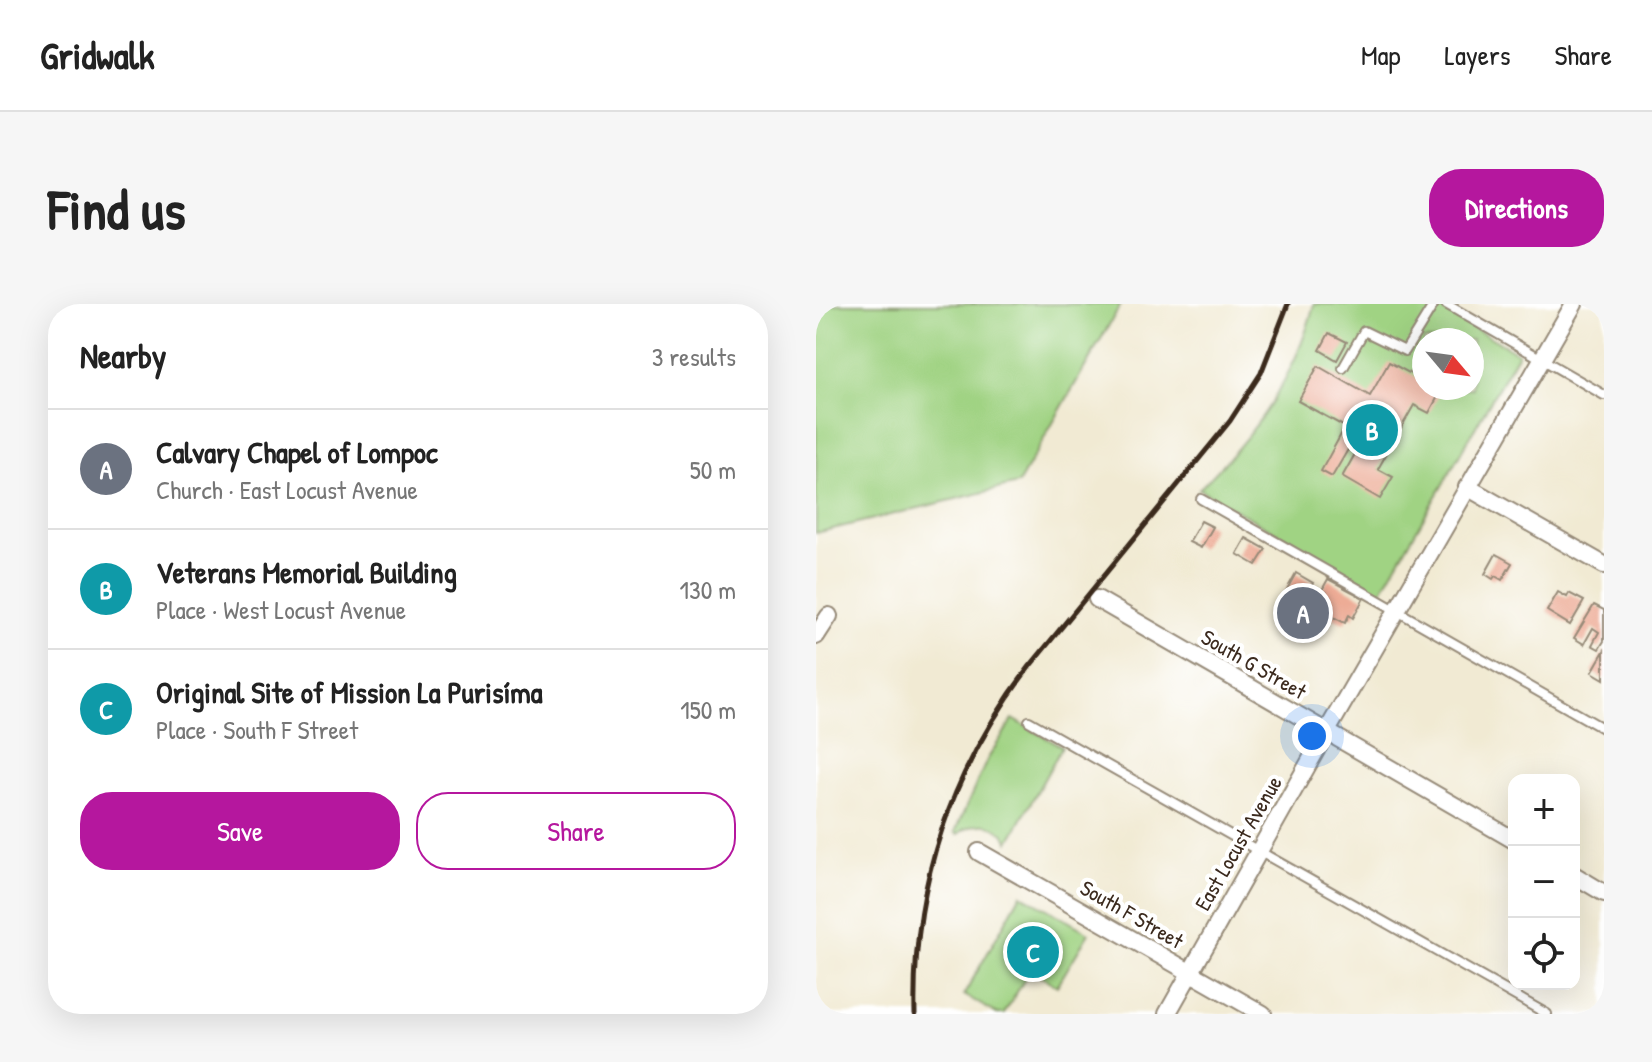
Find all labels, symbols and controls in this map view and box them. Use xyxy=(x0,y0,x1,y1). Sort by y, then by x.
text: Gridwalk xyxy=(40,29,155,81)
text: Map xyxy=(1361,36,1401,74)
text: Layers xyxy=(1445,36,1510,74)
text: Share xyxy=(1554,36,1612,74)
button: Directions xyxy=(1429,169,1604,247)
text: Find us xyxy=(48,171,186,246)
north arrow xyxy=(1412,328,1484,400)
text: Nearby xyxy=(80,333,166,379)
text: 3 results xyxy=(652,339,736,374)
pin: B xyxy=(1346,400,1398,460)
text: Calvary Chapel of Lompoc xyxy=(156,432,438,472)
text: A xyxy=(100,452,112,487)
text: 50 m xyxy=(690,452,736,487)
text: Church · East Locust Avenue xyxy=(156,472,418,507)
text: Veterans Memorial Building xyxy=(156,552,457,592)
text: B xyxy=(99,572,113,607)
text: 130 m xyxy=(680,572,736,607)
pin: A xyxy=(1277,583,1329,643)
text: Place · West Locust Avenue xyxy=(156,592,406,627)
street label: South G Street xyxy=(1196,622,1312,706)
text: Original Site of Mission La Purisíma xyxy=(156,672,543,712)
text: C xyxy=(99,692,113,727)
text: 150 m xyxy=(680,692,736,727)
text: Place · South F Street xyxy=(156,712,358,747)
your location xyxy=(1292,716,1332,756)
street label: East Locust Avenue xyxy=(1187,770,1289,916)
map controls xyxy=(1508,774,1580,990)
button: + xyxy=(1508,774,1580,846)
button: Save xyxy=(80,792,400,870)
button: Share xyxy=(416,792,736,870)
button: − xyxy=(1508,846,1580,918)
street label: South F Street xyxy=(1075,872,1189,956)
button: locate xyxy=(1508,918,1580,990)
pin: C xyxy=(1007,922,1059,982)

